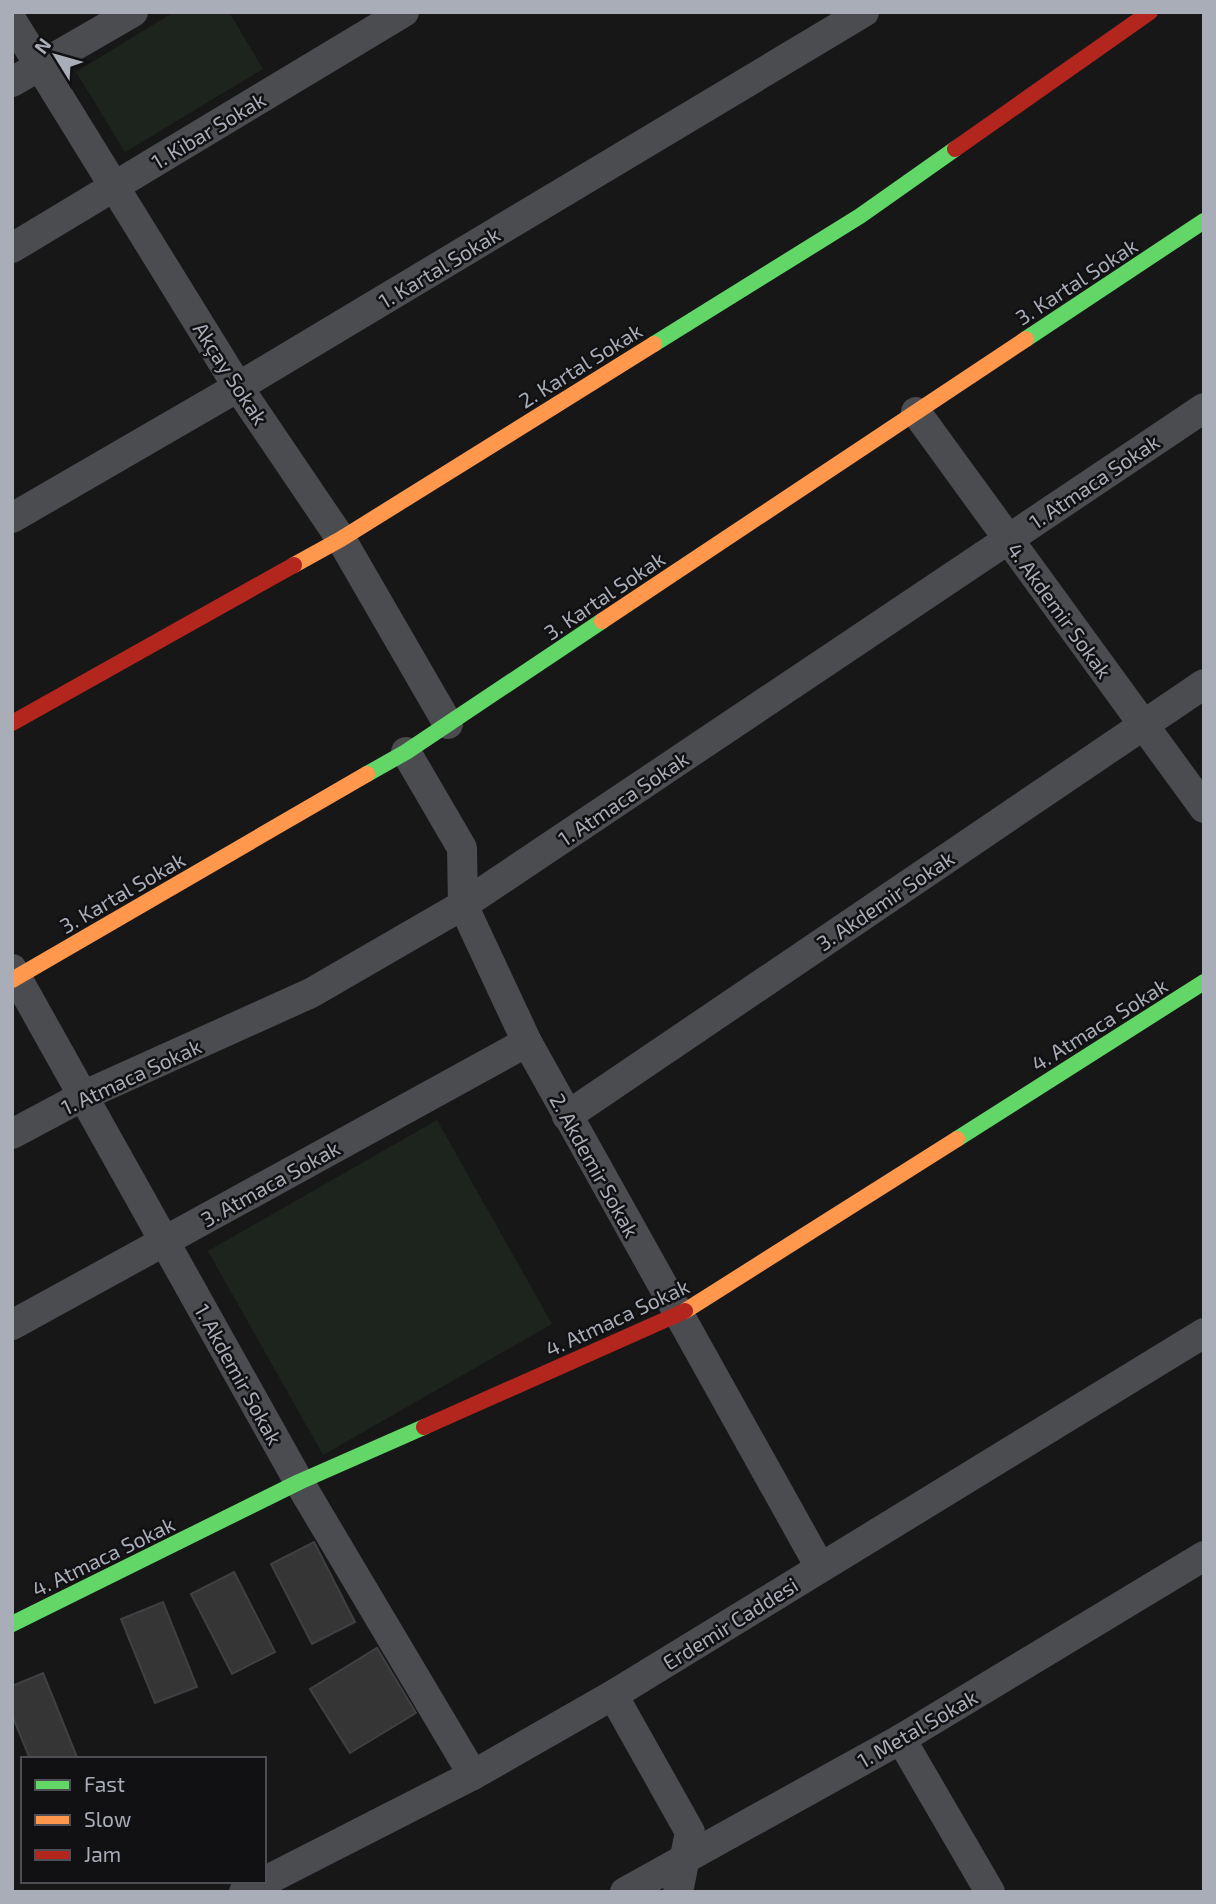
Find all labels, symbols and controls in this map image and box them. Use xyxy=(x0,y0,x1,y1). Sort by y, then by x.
north arrow xyxy=(21,21,91,91)
text: N xyxy=(29,33,55,58)
street label: 1. Kibar Sokak xyxy=(147,86,270,174)
street label: 1. Kartal Sokak xyxy=(374,221,504,313)
street label: 3. Kartal Sokak xyxy=(1010,232,1142,330)
street label: Akçay Sokak xyxy=(187,317,274,430)
street label: 2. Kartal Sokak xyxy=(514,317,646,413)
street label: 1. Atmaca Sokak xyxy=(1024,428,1164,534)
street label: 4. Akdemir Sokak xyxy=(1002,537,1118,683)
street label: 3. Kartal Sokak xyxy=(539,545,669,645)
street label: 1. Atmaca Sokak xyxy=(553,745,693,851)
street label: 3. Akdemir Sokak xyxy=(812,845,959,955)
street label: 3. Kartal Sokak xyxy=(55,846,189,938)
street label: 4. Atmaca Sokak xyxy=(1026,972,1172,1076)
street label: 1. Atmaca Sokak xyxy=(57,1033,205,1119)
street label: 2. Akdemir Sokak xyxy=(545,1089,645,1241)
street label: 3. Atmaca Sokak xyxy=(196,1134,344,1231)
street label: 4. Atmaca Sokak xyxy=(541,1273,693,1361)
street label: 1. Akdemir Sokak xyxy=(190,1299,288,1449)
street label: 4. Atmaca Sokak xyxy=(28,1510,179,1601)
street label: Erdemir Caddesi xyxy=(658,1572,802,1674)
street label: 1. Metal Sokak xyxy=(853,1684,982,1772)
legend xyxy=(21,1757,266,1883)
text: Fast xyxy=(84,1771,125,1796)
text: Slow xyxy=(84,1806,131,1831)
text: Jam xyxy=(84,1841,121,1866)

